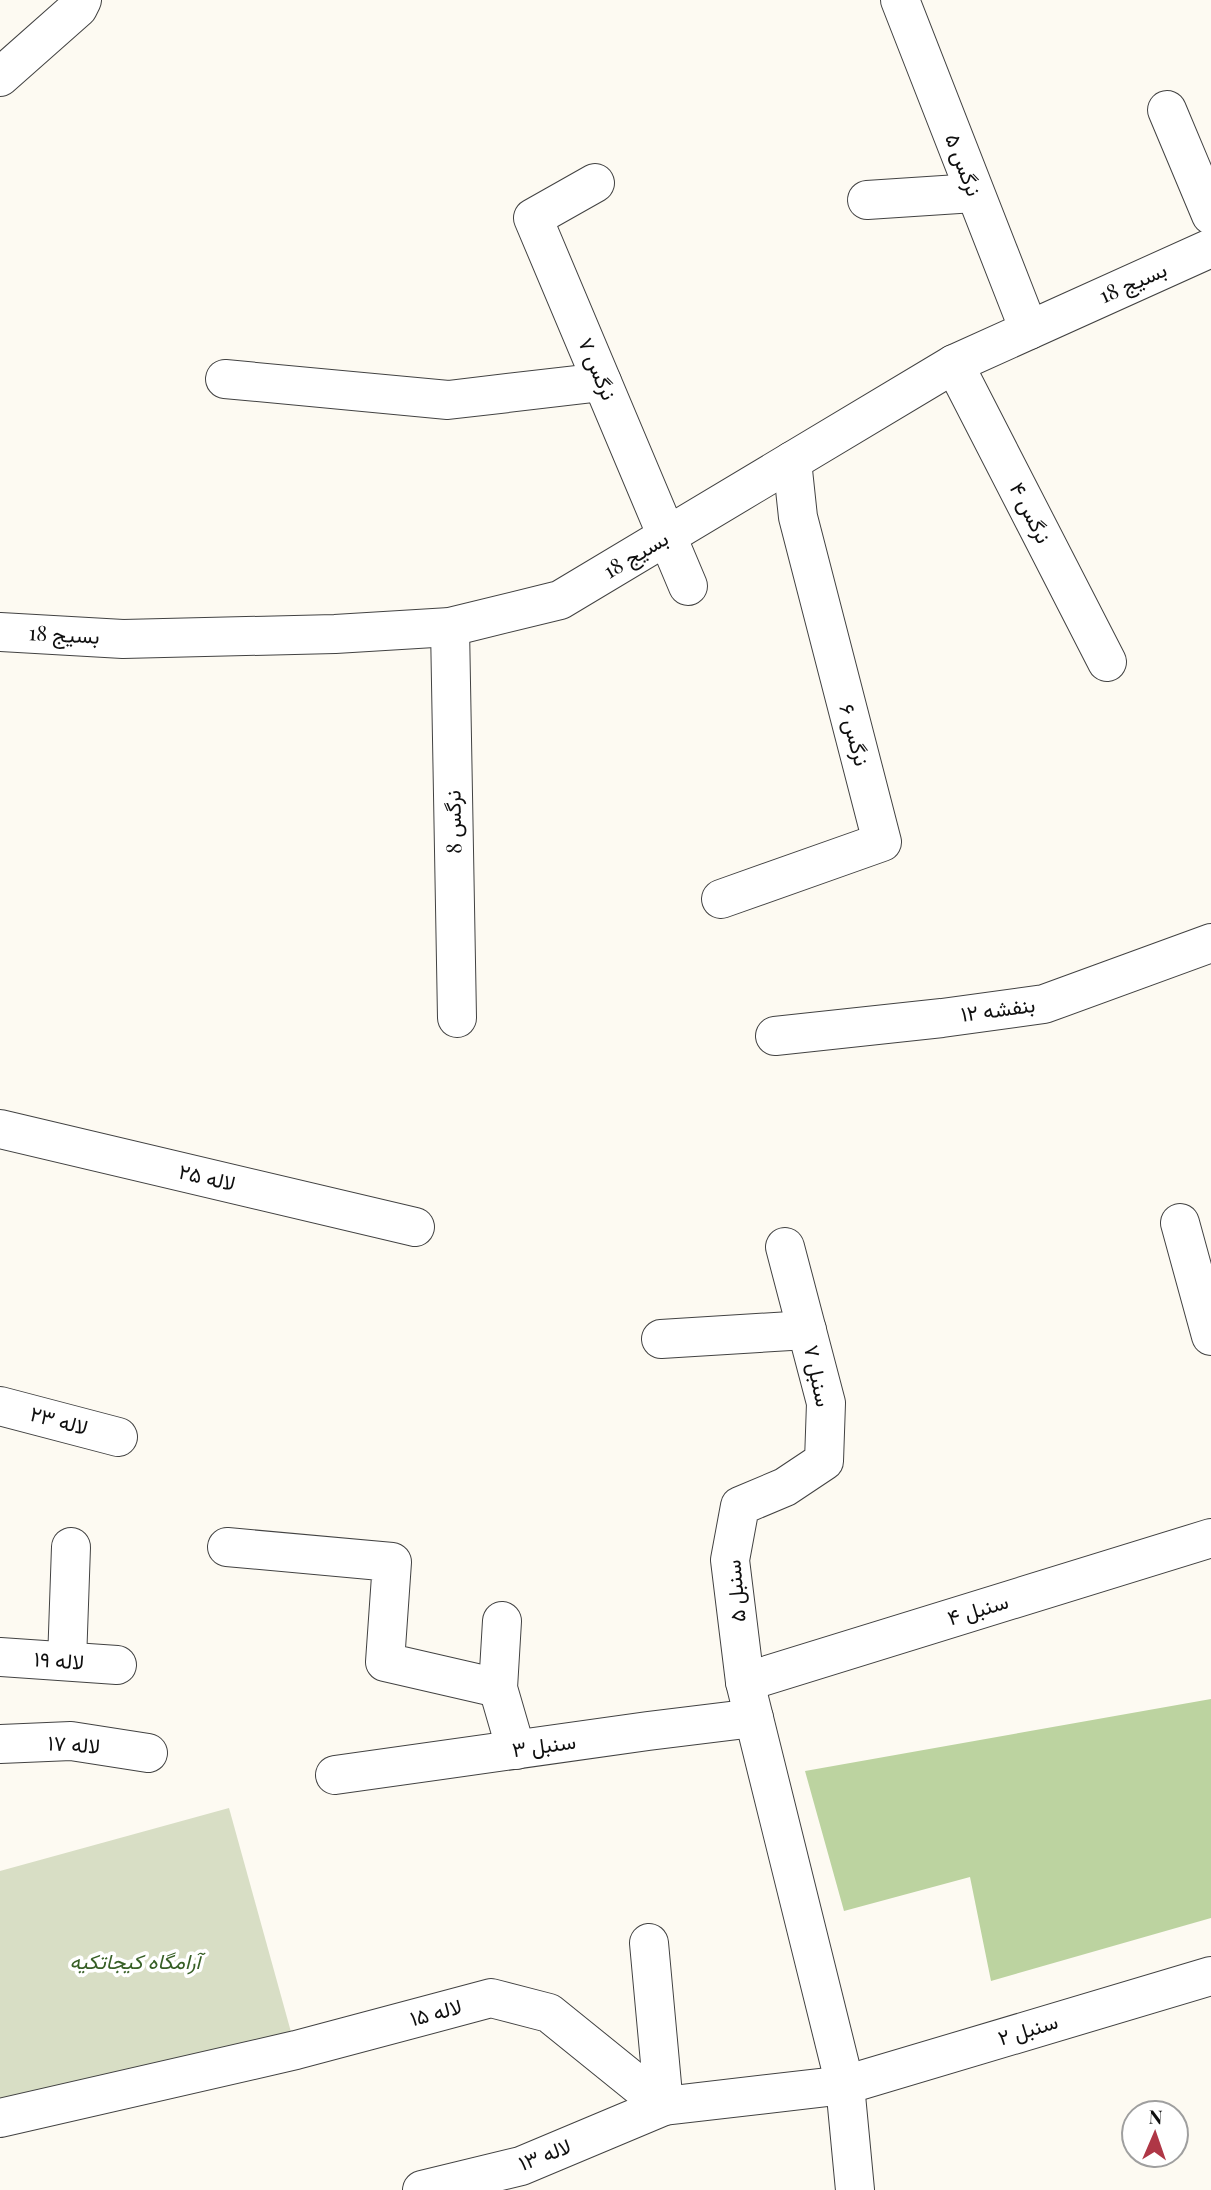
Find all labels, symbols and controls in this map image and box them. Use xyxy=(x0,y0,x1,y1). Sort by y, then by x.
street label: نرگس ۵ xyxy=(939,129,990,200)
street label: بسیج 18 xyxy=(1094,254,1171,310)
street label: نرگس ۷ xyxy=(572,333,624,404)
street label: نرگس ۴ xyxy=(1004,477,1059,548)
street label: بسیج 18 xyxy=(597,523,674,585)
street label: بسیج 18 xyxy=(28,617,100,651)
street label: نرگس ۶ xyxy=(833,700,878,769)
street label: نرگس 8 xyxy=(437,790,468,854)
street label: بنفشه ۱۲ xyxy=(959,989,1037,1027)
street label: لاله ۲۵ xyxy=(176,1156,239,1196)
street label: سنبل ۷ xyxy=(799,1342,839,1409)
street label: لاله ۲۳ xyxy=(27,1398,92,1440)
street label: سنبل ۵ xyxy=(717,1559,751,1624)
street label: سنبل ۴ xyxy=(944,1586,1011,1631)
street label: لاله ۱۹ xyxy=(33,1643,85,1675)
street label: سنبل ۳ xyxy=(510,1726,577,1762)
street label: لاله ۱۷ xyxy=(47,1727,101,1759)
park label: آرامگاه کیجاتکیه xyxy=(70,1946,207,1975)
street label: لاله ۱۵ xyxy=(406,1991,464,2031)
street label: سنبل ۲ xyxy=(994,2006,1061,2050)
north arrow xyxy=(1120,2099,1190,2169)
text: N xyxy=(1148,2103,1163,2129)
street label: لاله ۱۳ xyxy=(514,2130,575,2176)

